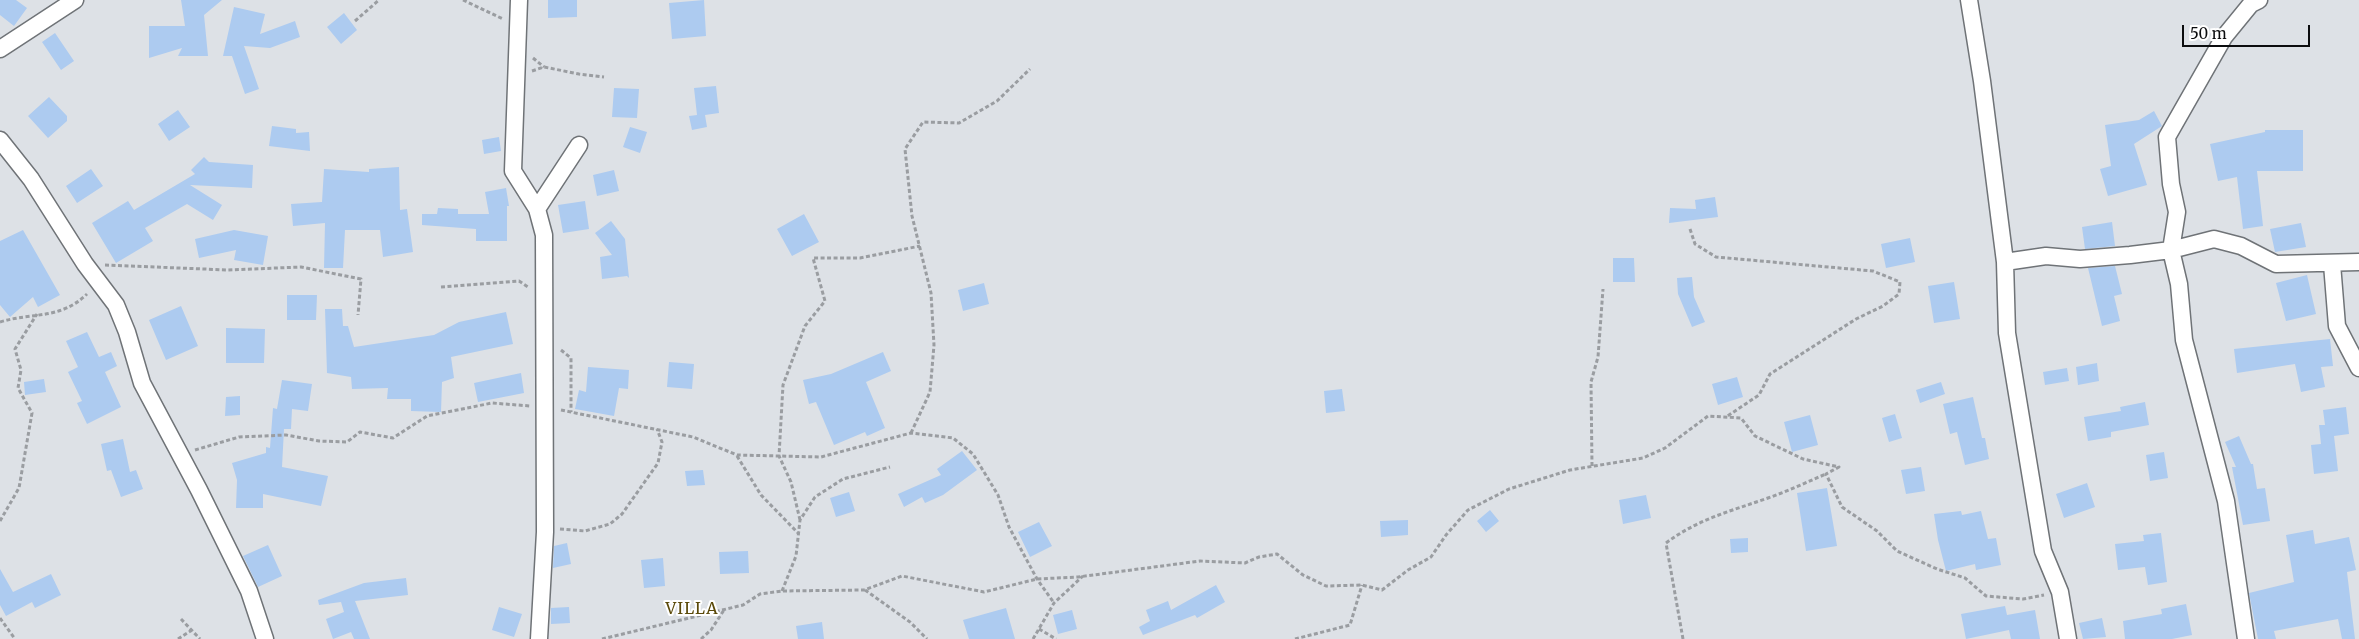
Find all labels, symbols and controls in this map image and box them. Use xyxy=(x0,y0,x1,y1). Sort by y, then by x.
scale bar xyxy=(2184,15,2312,47)
text: 50 m xyxy=(2190,24,2227,43)
district label: VILLA xyxy=(665,599,719,619)

